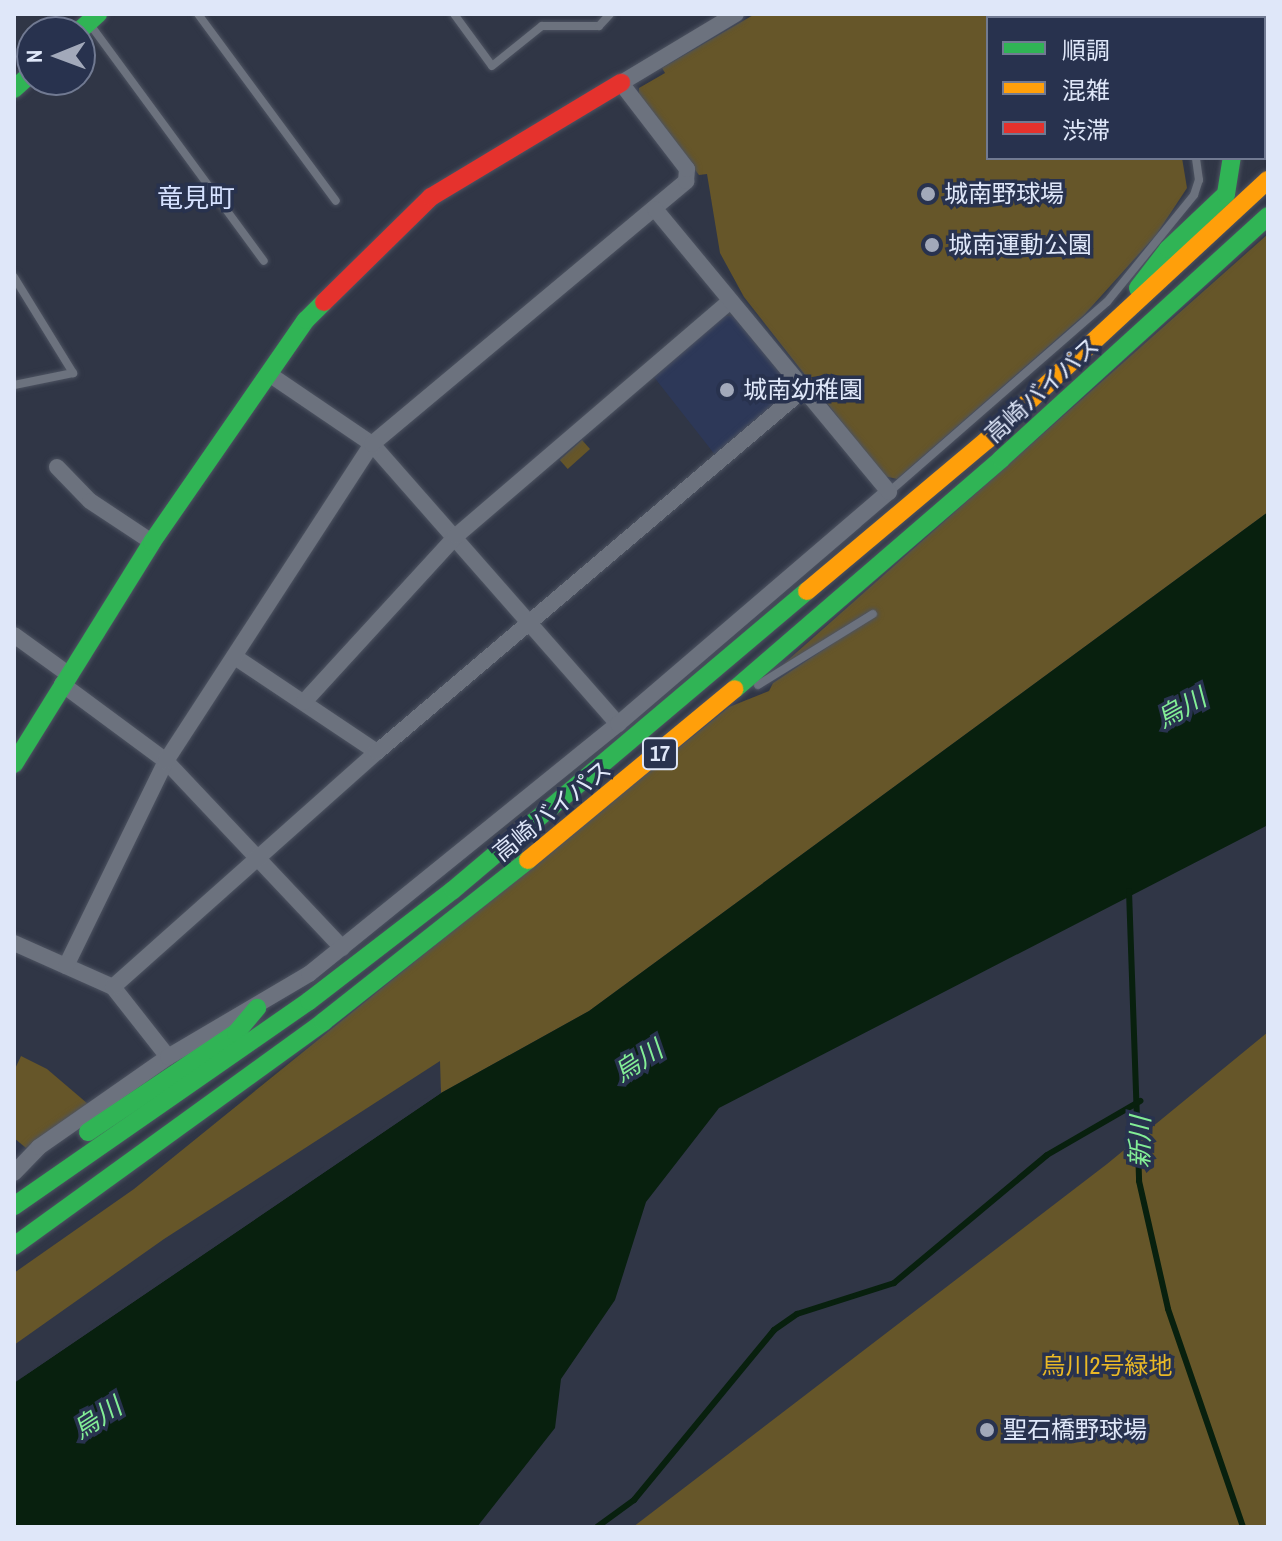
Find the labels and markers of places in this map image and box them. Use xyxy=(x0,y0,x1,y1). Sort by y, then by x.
place label: 城南野球場 xyxy=(944,180,1064,208)
marker: 城南野球場 xyxy=(919,185,937,203)
place label: 城南運動公園 xyxy=(948,231,1092,259)
marker: 城南運動公園 xyxy=(923,236,941,254)
place label: 城南幼稚園 xyxy=(743,376,863,404)
marker: 城南幼稚園 xyxy=(718,381,736,399)
place label: 聖石橋野球場 xyxy=(1003,1416,1147,1444)
marker: 聖石橋野球場 xyxy=(978,1421,996,1439)

